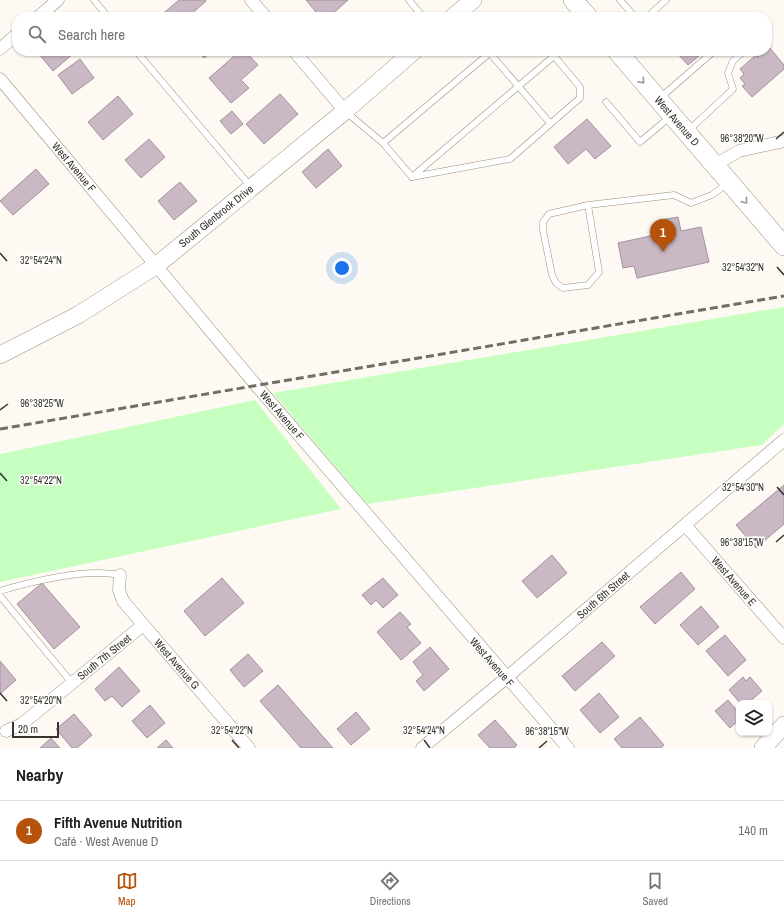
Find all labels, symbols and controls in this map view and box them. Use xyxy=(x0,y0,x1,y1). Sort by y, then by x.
search box xyxy=(12,12,772,56)
icon: search xyxy=(26,23,48,45)
text: Search here xyxy=(58,24,125,45)
one-way arrow xyxy=(638,76,645,83)
street label: West Avenue D xyxy=(651,93,703,149)
text: 96°38'20"W xyxy=(720,132,764,145)
street label: West Avenue F xyxy=(49,139,99,195)
street label: South Glenbrook Drive xyxy=(176,182,256,250)
one-way arrow xyxy=(741,196,748,203)
pin: 1 xyxy=(650,219,676,252)
text: 32°54'24"N xyxy=(20,254,62,267)
your location xyxy=(332,258,352,278)
text: 32°54'32"N xyxy=(722,261,764,274)
street label: West Avenue F xyxy=(257,387,308,443)
text: 96°38'25"W xyxy=(20,397,64,410)
text: 32°54'22"N xyxy=(20,474,62,487)
text: 32°54'30"N xyxy=(722,481,764,494)
text: 96°38'15"W xyxy=(720,536,764,549)
street label: West Avenue E xyxy=(709,553,759,609)
street label: South 6th Street xyxy=(574,568,633,622)
street label: South 7th Street xyxy=(74,631,134,683)
street label: West Avenue F xyxy=(467,634,518,690)
street label: West Avenue G xyxy=(151,636,203,692)
text: 32°54'20"N xyxy=(20,694,62,707)
map controls xyxy=(736,700,772,736)
button: layers xyxy=(736,700,772,736)
scale bar xyxy=(12,720,59,739)
text: 20 m xyxy=(18,722,38,736)
text: 32°54'22"N xyxy=(211,724,253,737)
text: 32°54'24"N xyxy=(403,724,445,737)
text: 96°38'15"W xyxy=(525,725,569,738)
text: Nearby xyxy=(16,763,63,786)
text: Fifth Avenue Nutrition xyxy=(54,812,182,833)
text: 1 xyxy=(26,822,32,839)
text: 140 m xyxy=(738,822,768,839)
text: Café · West Avenue D xyxy=(54,833,159,850)
tab: Map xyxy=(116,870,138,908)
tab: Directions xyxy=(370,870,411,908)
tab: Saved xyxy=(643,870,668,908)

